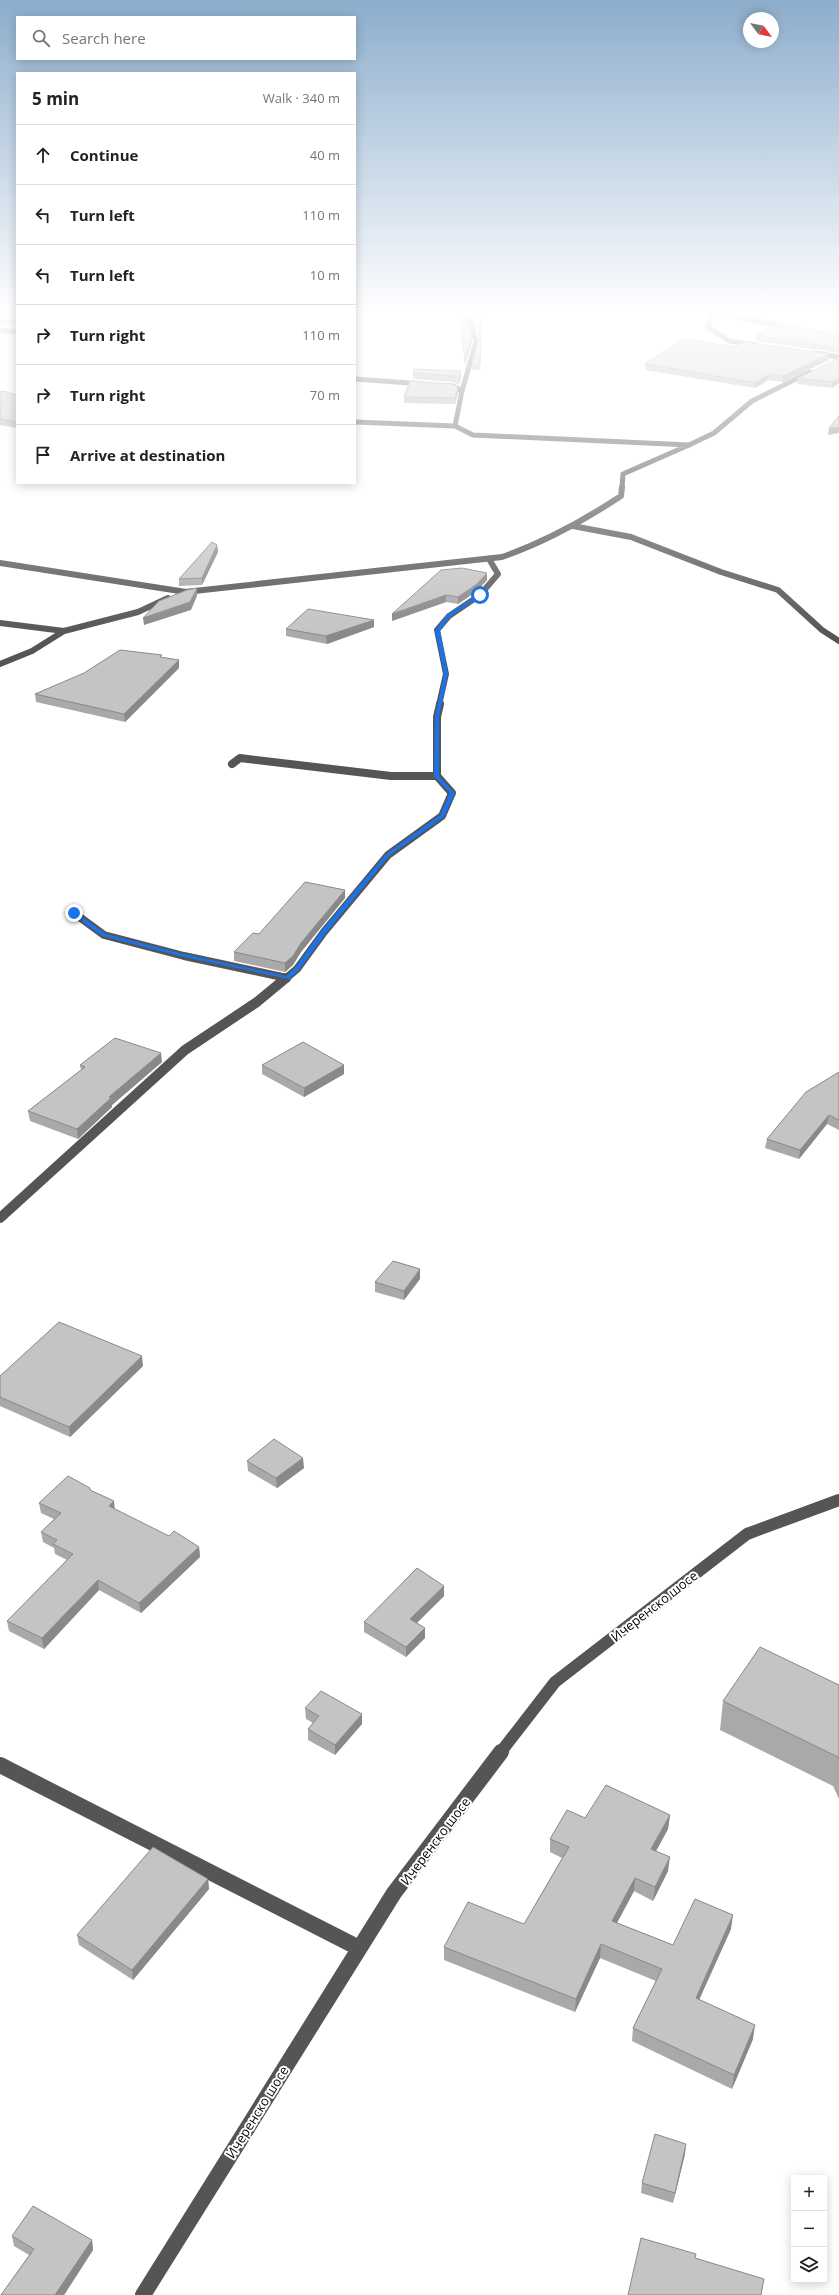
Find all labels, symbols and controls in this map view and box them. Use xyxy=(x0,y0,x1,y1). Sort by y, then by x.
north arrow xyxy=(743,12,779,48)
search box xyxy=(16,16,356,60)
icon: search xyxy=(30,27,52,49)
text: Search here xyxy=(62,28,146,48)
text: 5 min xyxy=(32,87,79,110)
text: Walk · 340 m xyxy=(263,89,340,107)
icon: ahead xyxy=(32,144,54,166)
text: Continue xyxy=(70,145,138,165)
text: 40 m xyxy=(310,146,340,164)
icon: left xyxy=(32,204,54,226)
text: Turn left xyxy=(70,205,135,225)
text: 110 m xyxy=(302,206,340,224)
icon: left xyxy=(32,264,54,286)
text: Turn left xyxy=(70,265,135,285)
text: 10 m xyxy=(310,266,340,284)
icon: right xyxy=(32,324,54,346)
text: Turn right xyxy=(70,325,145,345)
text: 110 m xyxy=(302,326,340,344)
icon: right xyxy=(32,384,54,406)
text: Turn right xyxy=(70,385,145,405)
text: 70 m xyxy=(310,386,340,404)
icon: arrive xyxy=(32,444,54,466)
text: Arrive at destination xyxy=(70,445,225,465)
route start xyxy=(471,586,489,604)
route end xyxy=(65,904,83,922)
street label: Ичеренско шосе xyxy=(607,1566,701,1646)
street label: Ичеренско шосе xyxy=(396,1793,474,1889)
street label: Ичеренско шосе xyxy=(221,2062,293,2162)
map controls xyxy=(791,2175,827,2283)
button: + xyxy=(791,2175,827,2211)
button: − xyxy=(791,2211,827,2247)
button: layers xyxy=(791,2247,827,2283)

